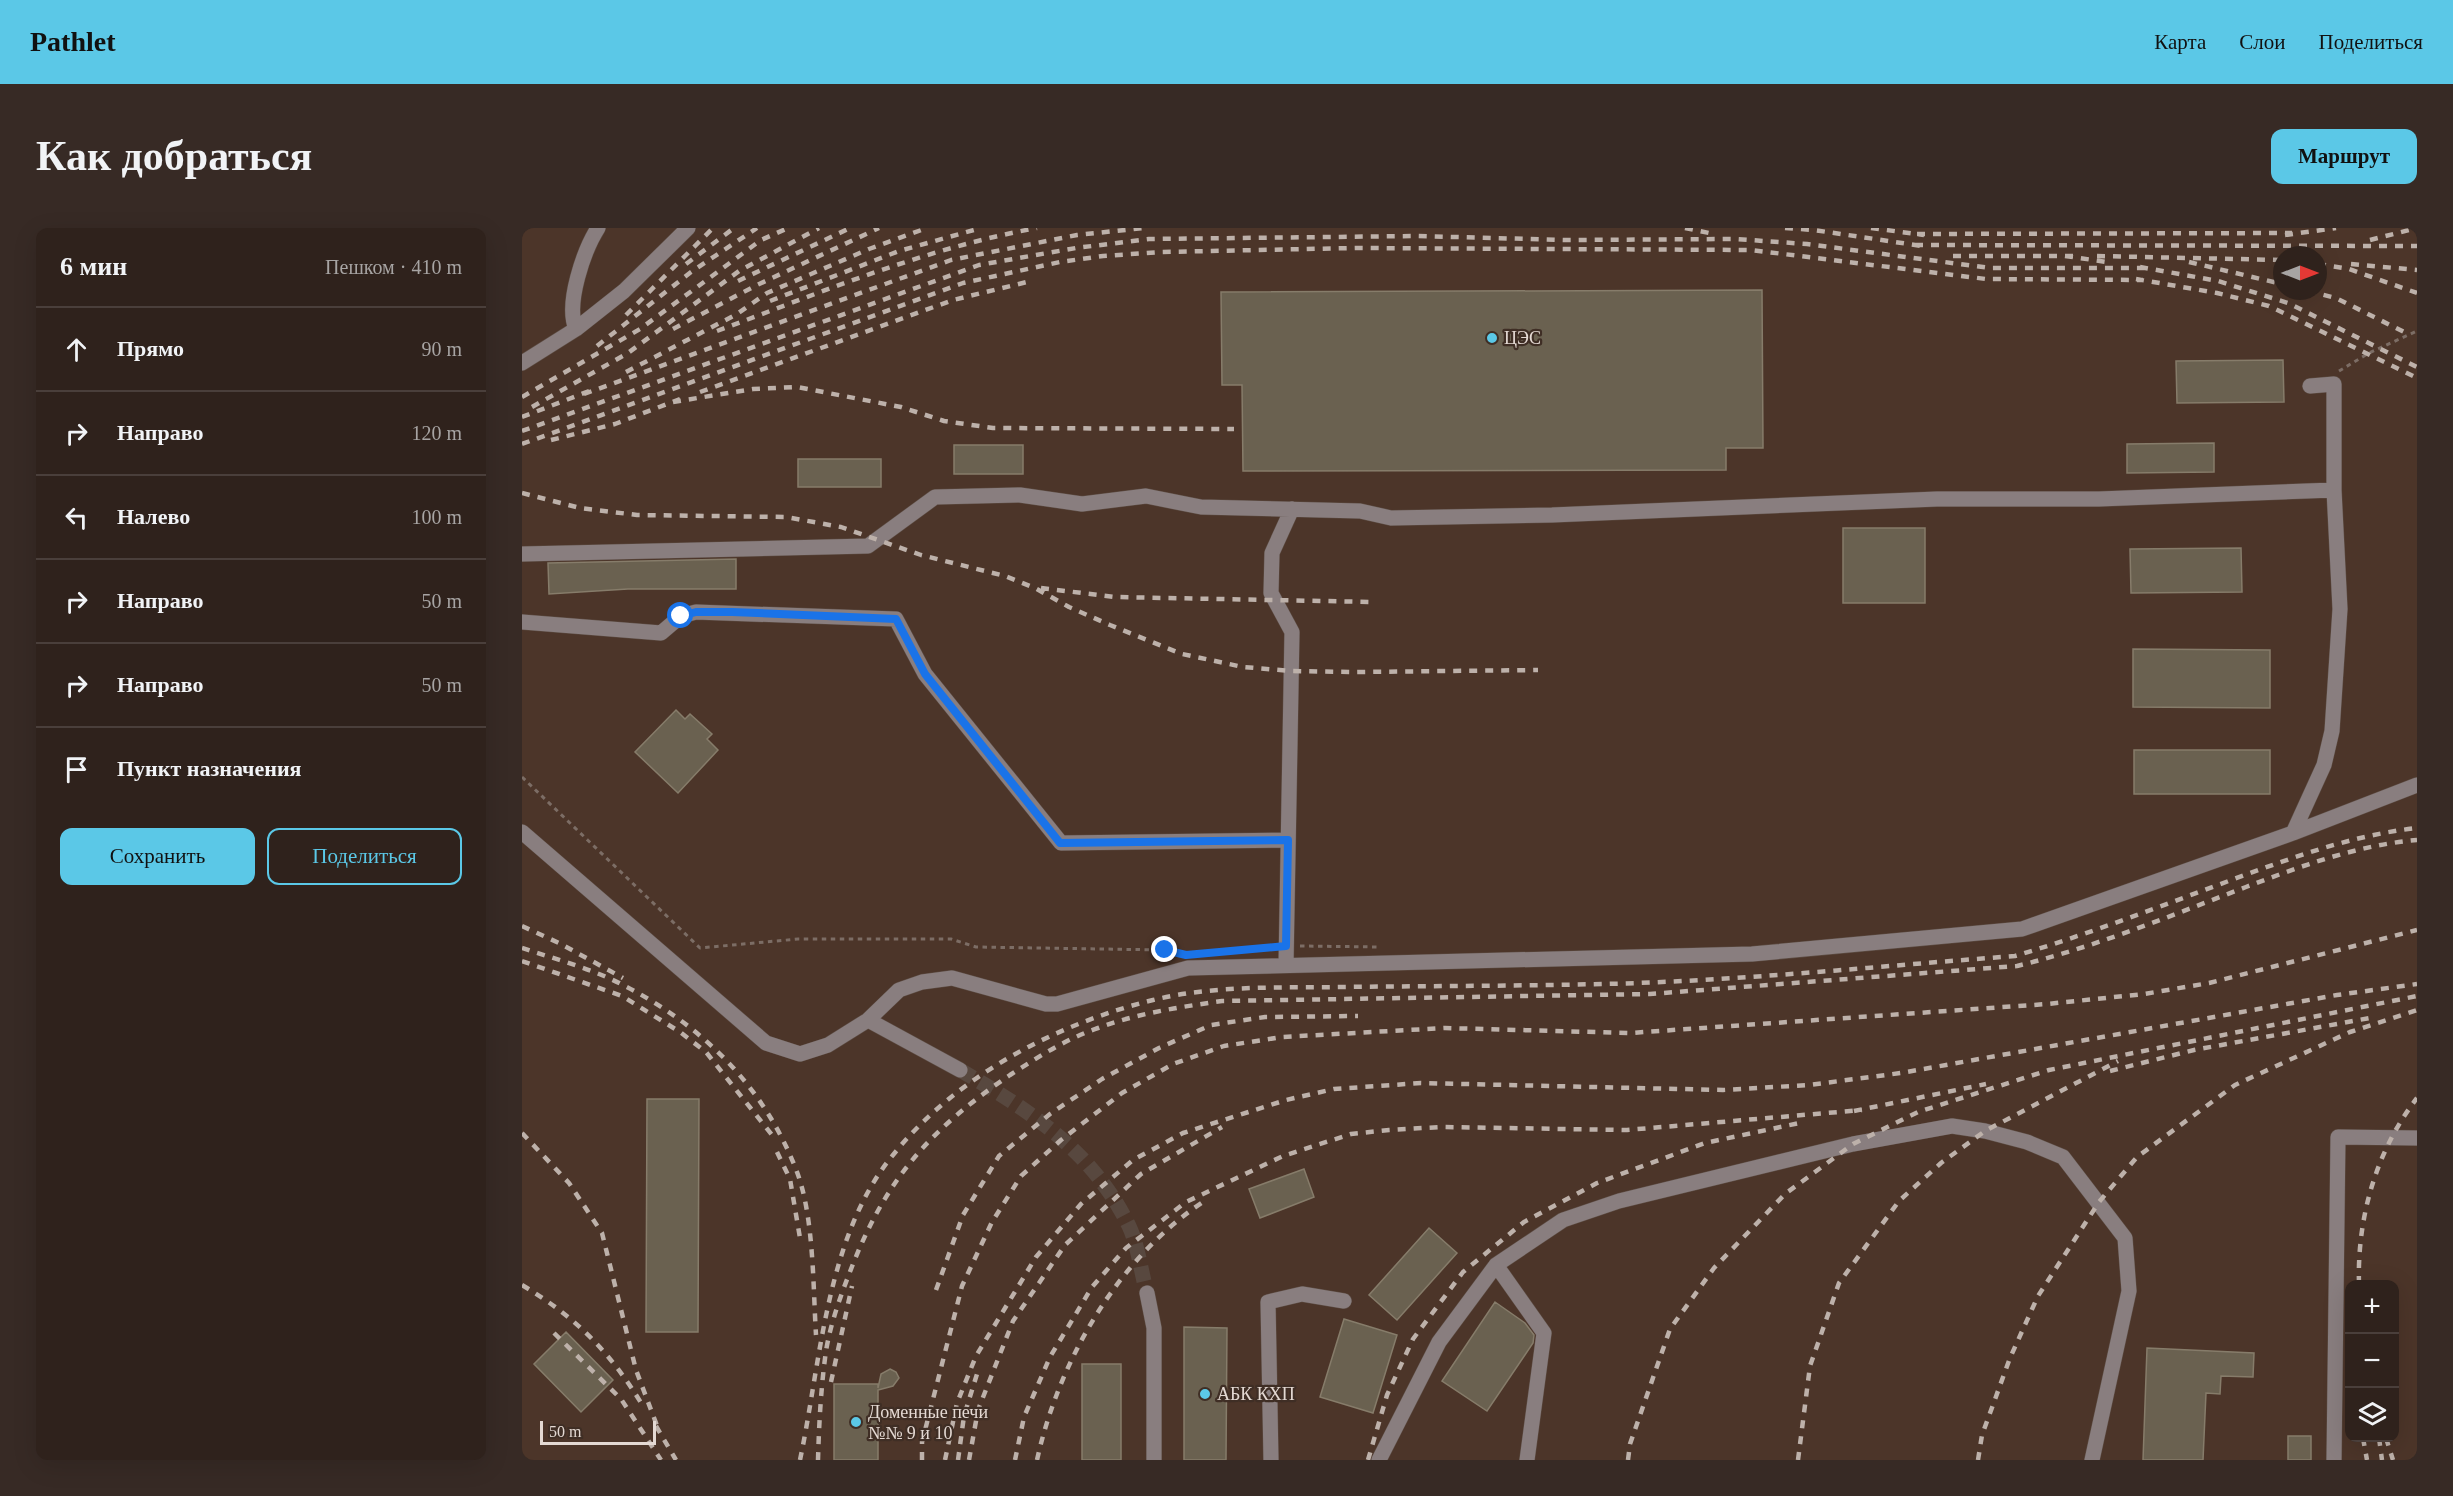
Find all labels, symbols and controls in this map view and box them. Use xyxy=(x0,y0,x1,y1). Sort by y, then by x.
text: Pathlet xyxy=(30,26,116,57)
text: Карта xyxy=(2154,30,2206,54)
text: Слои xyxy=(2239,30,2285,54)
text: Поделиться xyxy=(2318,30,2423,54)
button: Маршрут xyxy=(2271,129,2417,184)
text: Как добраться xyxy=(36,133,312,179)
north arrow xyxy=(2273,246,2327,300)
text: 6 мин xyxy=(60,252,127,281)
text: Пешком · 410 m xyxy=(325,256,462,278)
place label: ЦЭС xyxy=(1504,328,1541,348)
marker: ЦЭС xyxy=(1485,331,1499,345)
icon: ahead xyxy=(60,333,93,366)
text: Прямо xyxy=(117,336,184,361)
text: 90 m xyxy=(421,338,462,360)
icon: right xyxy=(60,417,93,450)
text: Направо xyxy=(117,420,203,445)
text: 120 m xyxy=(411,422,462,444)
icon: left xyxy=(60,501,93,534)
text: Налево xyxy=(117,504,190,529)
text: 100 m xyxy=(411,506,462,528)
icon: right xyxy=(60,585,93,618)
text: Направо xyxy=(117,588,203,613)
text: 50 m xyxy=(421,590,462,612)
route start xyxy=(667,602,693,628)
icon: right xyxy=(60,669,93,702)
text: Направо xyxy=(117,672,203,697)
text: 50 m xyxy=(421,674,462,696)
icon: arrive xyxy=(60,753,93,786)
text: Пункт назначения xyxy=(117,756,302,781)
button: Сохранить xyxy=(60,828,255,885)
button: Поделиться xyxy=(267,828,462,885)
route end xyxy=(1151,936,1177,962)
map controls xyxy=(2345,1280,2399,1442)
button: + xyxy=(2345,1280,2399,1334)
button: − xyxy=(2345,1334,2399,1388)
place label: АБК КХП xyxy=(1217,1384,1295,1404)
marker: АБК КХП xyxy=(1198,1387,1212,1401)
button: layers xyxy=(2345,1388,2399,1442)
place label: Доменные печи №№ 9 и 10 xyxy=(868,1402,988,1443)
marker: Доменные печи №№ 9 и 10 xyxy=(849,1415,863,1429)
scale bar xyxy=(540,1418,656,1446)
text: 50 m xyxy=(549,1423,581,1440)

